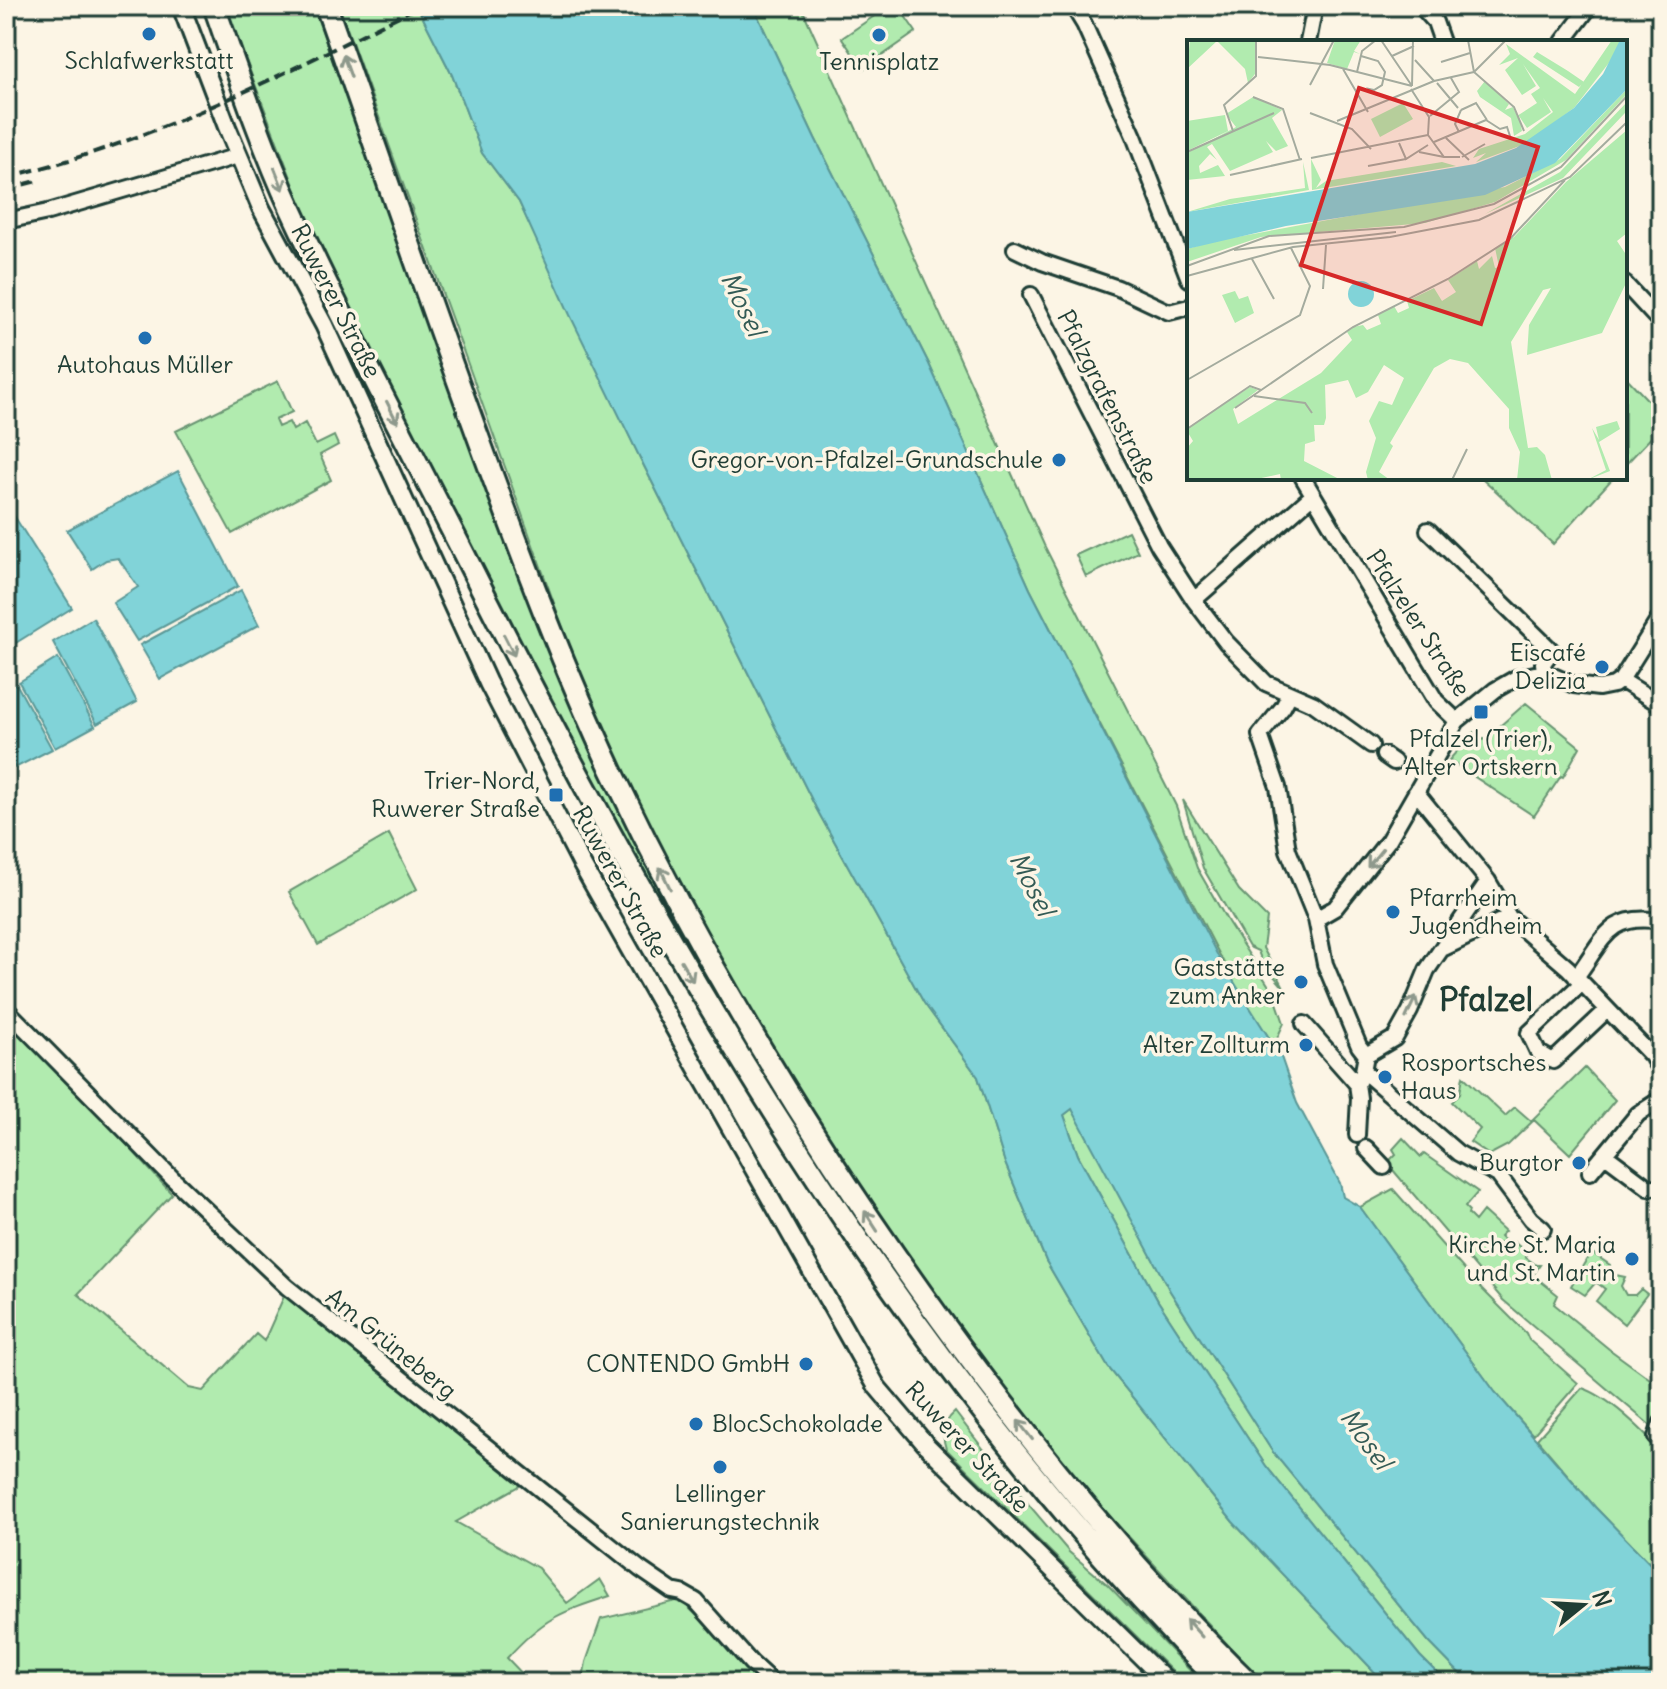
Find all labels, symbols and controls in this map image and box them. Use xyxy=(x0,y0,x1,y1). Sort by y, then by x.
marker: Schlafwerkstatt xyxy=(140,25,158,43)
marker: Tennisplatz xyxy=(870,26,888,44)
inset map xyxy=(1187,40,1627,480)
place label: Schlafwerkstatt xyxy=(64,45,234,75)
place label: Tennisplatz xyxy=(819,46,939,76)
one-way arrow xyxy=(339,54,354,79)
one-way arrow xyxy=(272,166,287,191)
street label: Ruwerer Straße xyxy=(285,219,389,383)
water label: Mosel xyxy=(714,266,774,344)
street label: Pfalzgrafenstraße xyxy=(1051,305,1165,489)
marker: Autohaus Müller xyxy=(136,329,154,347)
place label: Autohaus Müller xyxy=(57,349,233,379)
one-way arrow xyxy=(385,400,400,424)
place label: Gregor-von-Pfalzel-Grundschule xyxy=(690,444,1043,474)
marker: Gregor-von-Pfalzel-Grundschule xyxy=(1050,451,1068,469)
street label: Pfalzeler Straße xyxy=(1360,543,1477,702)
one-way arrow xyxy=(502,632,517,656)
place label: Eiscafé Delizia xyxy=(1510,637,1586,695)
marker: Eiscafé Delizia xyxy=(1593,658,1611,676)
marker: Pfalzel (Trier), Alter Ortskern xyxy=(1472,703,1490,721)
place label: Pfalzel (Trier), Alter Ortskern xyxy=(1404,723,1558,781)
place label: Trier-Nord, Ruwerer Straße xyxy=(371,765,540,823)
marker: Trier-Nord, Ruwerer Straße xyxy=(547,786,565,804)
street label: Ruwerer Straße xyxy=(567,800,675,963)
water label: Mosel xyxy=(1002,846,1064,924)
one-way arrow xyxy=(1366,847,1383,868)
one-way arrow xyxy=(657,866,673,890)
place label: Pfarrheim Jugendheim xyxy=(1409,882,1543,940)
marker: Pfarrheim Jugendheim xyxy=(1384,903,1402,921)
place label: Gaststätte zum Anker xyxy=(1169,952,1285,1010)
one-way arrow xyxy=(679,959,695,982)
marker: Gaststätte zum Anker xyxy=(1292,973,1310,991)
district label: Pfalzel xyxy=(1439,979,1533,1020)
one-way arrow xyxy=(1404,996,1419,1020)
place label: Alter Zollturm xyxy=(1143,1029,1290,1059)
marker: Alter Zollturm xyxy=(1297,1036,1315,1054)
place label: Rosportsches Haus xyxy=(1401,1047,1546,1105)
marker: Rosportsches Haus xyxy=(1376,1068,1394,1086)
place label: Burgtor xyxy=(1479,1147,1563,1177)
marker: Burgtor xyxy=(1570,1154,1588,1172)
one-way arrow xyxy=(862,1210,878,1233)
place label: Kirche St. Maria und St. Martin xyxy=(1448,1229,1616,1287)
marker: Kirche St. Maria und St. Martin xyxy=(1623,1250,1641,1268)
street label: Am Grüneberg xyxy=(320,1281,463,1405)
place label: CONTENDO GmbH xyxy=(586,1348,790,1378)
marker: CONTENDO GmbH xyxy=(797,1355,815,1373)
street label: Ruwerer Straße xyxy=(899,1374,1036,1518)
water label: Mosel xyxy=(1333,1402,1401,1478)
place label: BlocSchokolade xyxy=(712,1408,883,1438)
marker: BlocSchokolade xyxy=(687,1415,705,1433)
one-way arrow xyxy=(1016,1420,1033,1441)
marker: Lellinger Sanierungstechnik xyxy=(711,1458,729,1476)
place label: Lellinger Sanierungstechnik xyxy=(620,1478,820,1536)
north arrow xyxy=(1543,1565,1623,1645)
text: N xyxy=(1586,1587,1618,1610)
one-way arrow xyxy=(1185,1618,1203,1638)

